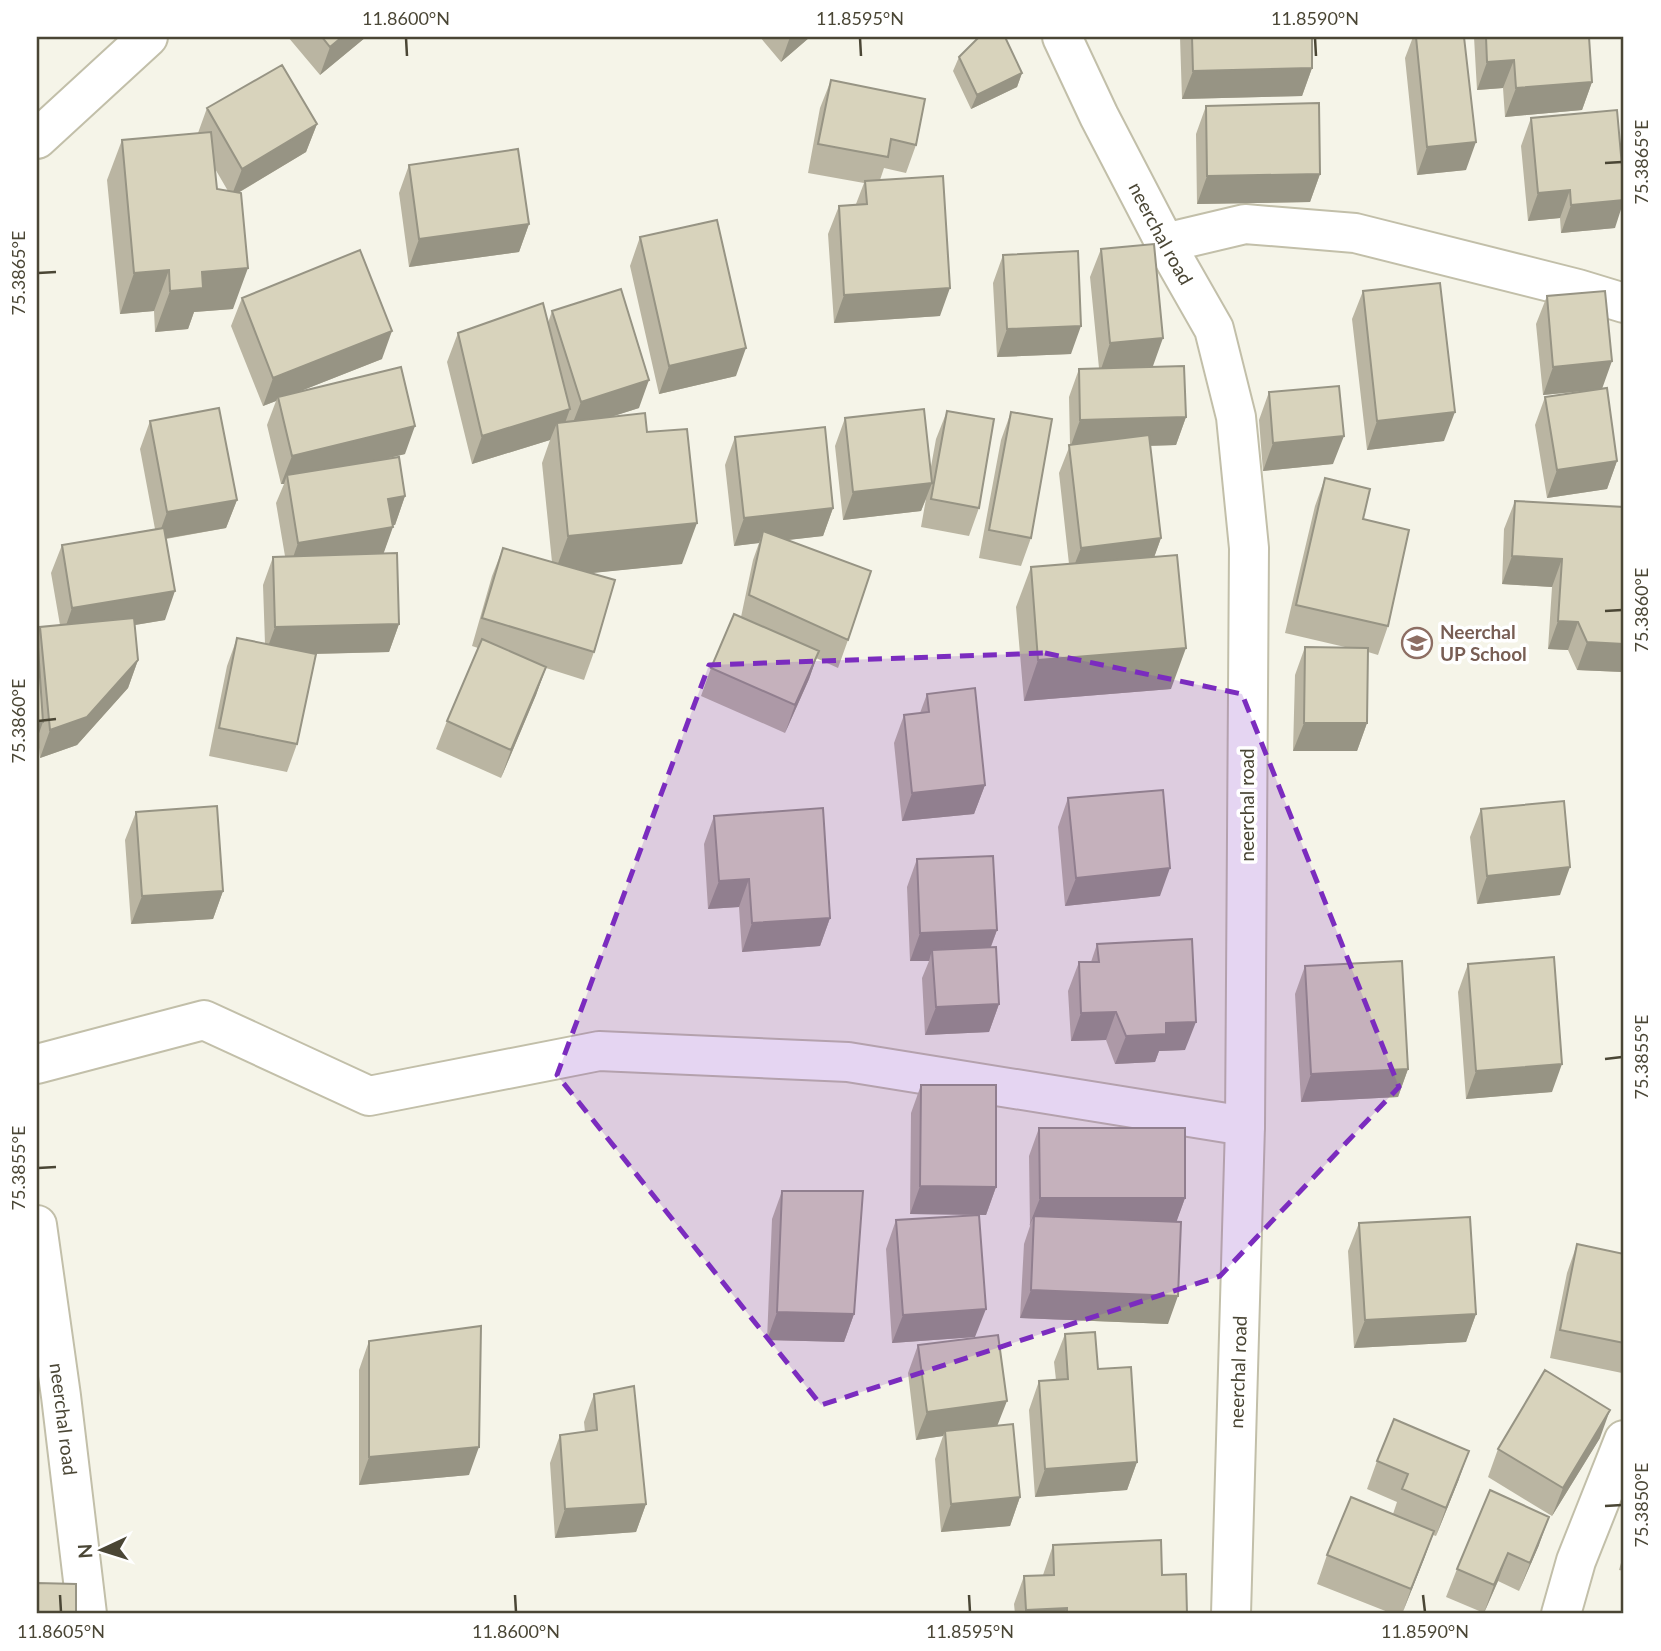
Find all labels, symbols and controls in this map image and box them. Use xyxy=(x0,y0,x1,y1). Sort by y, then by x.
text: 11.8600°N xyxy=(362,7,450,29)
text: 11.8595°N xyxy=(816,7,904,29)
text: 11.8590°N xyxy=(1271,7,1359,29)
text: 75.3865°E xyxy=(1630,120,1652,204)
street label: neerchal road xyxy=(1124,178,1198,289)
text: 75.3865°E xyxy=(7,231,29,315)
text: 75.3860°E xyxy=(1630,568,1652,652)
place label: Neerchal UP School xyxy=(1440,620,1527,665)
school or university icon: Neerchal UP School xyxy=(1400,626,1434,660)
text: 75.3860°E xyxy=(7,679,29,763)
street label: neerchal road xyxy=(1235,748,1258,862)
text: 75.3855°E xyxy=(1630,1015,1652,1099)
text: 75.3855°E xyxy=(7,1126,29,1210)
street label: neerchal road xyxy=(1224,1315,1251,1429)
street label: neerchal road xyxy=(45,1361,82,1477)
text: 75.3850°E xyxy=(1630,1463,1652,1547)
north arrow xyxy=(66,1514,136,1584)
text: N xyxy=(73,1543,97,1559)
text: 11.8605°N xyxy=(17,1620,105,1642)
text: 11.8600°N xyxy=(472,1620,560,1642)
text: 11.8595°N xyxy=(926,1620,1014,1642)
text: 11.8590°N xyxy=(1381,1620,1469,1642)

